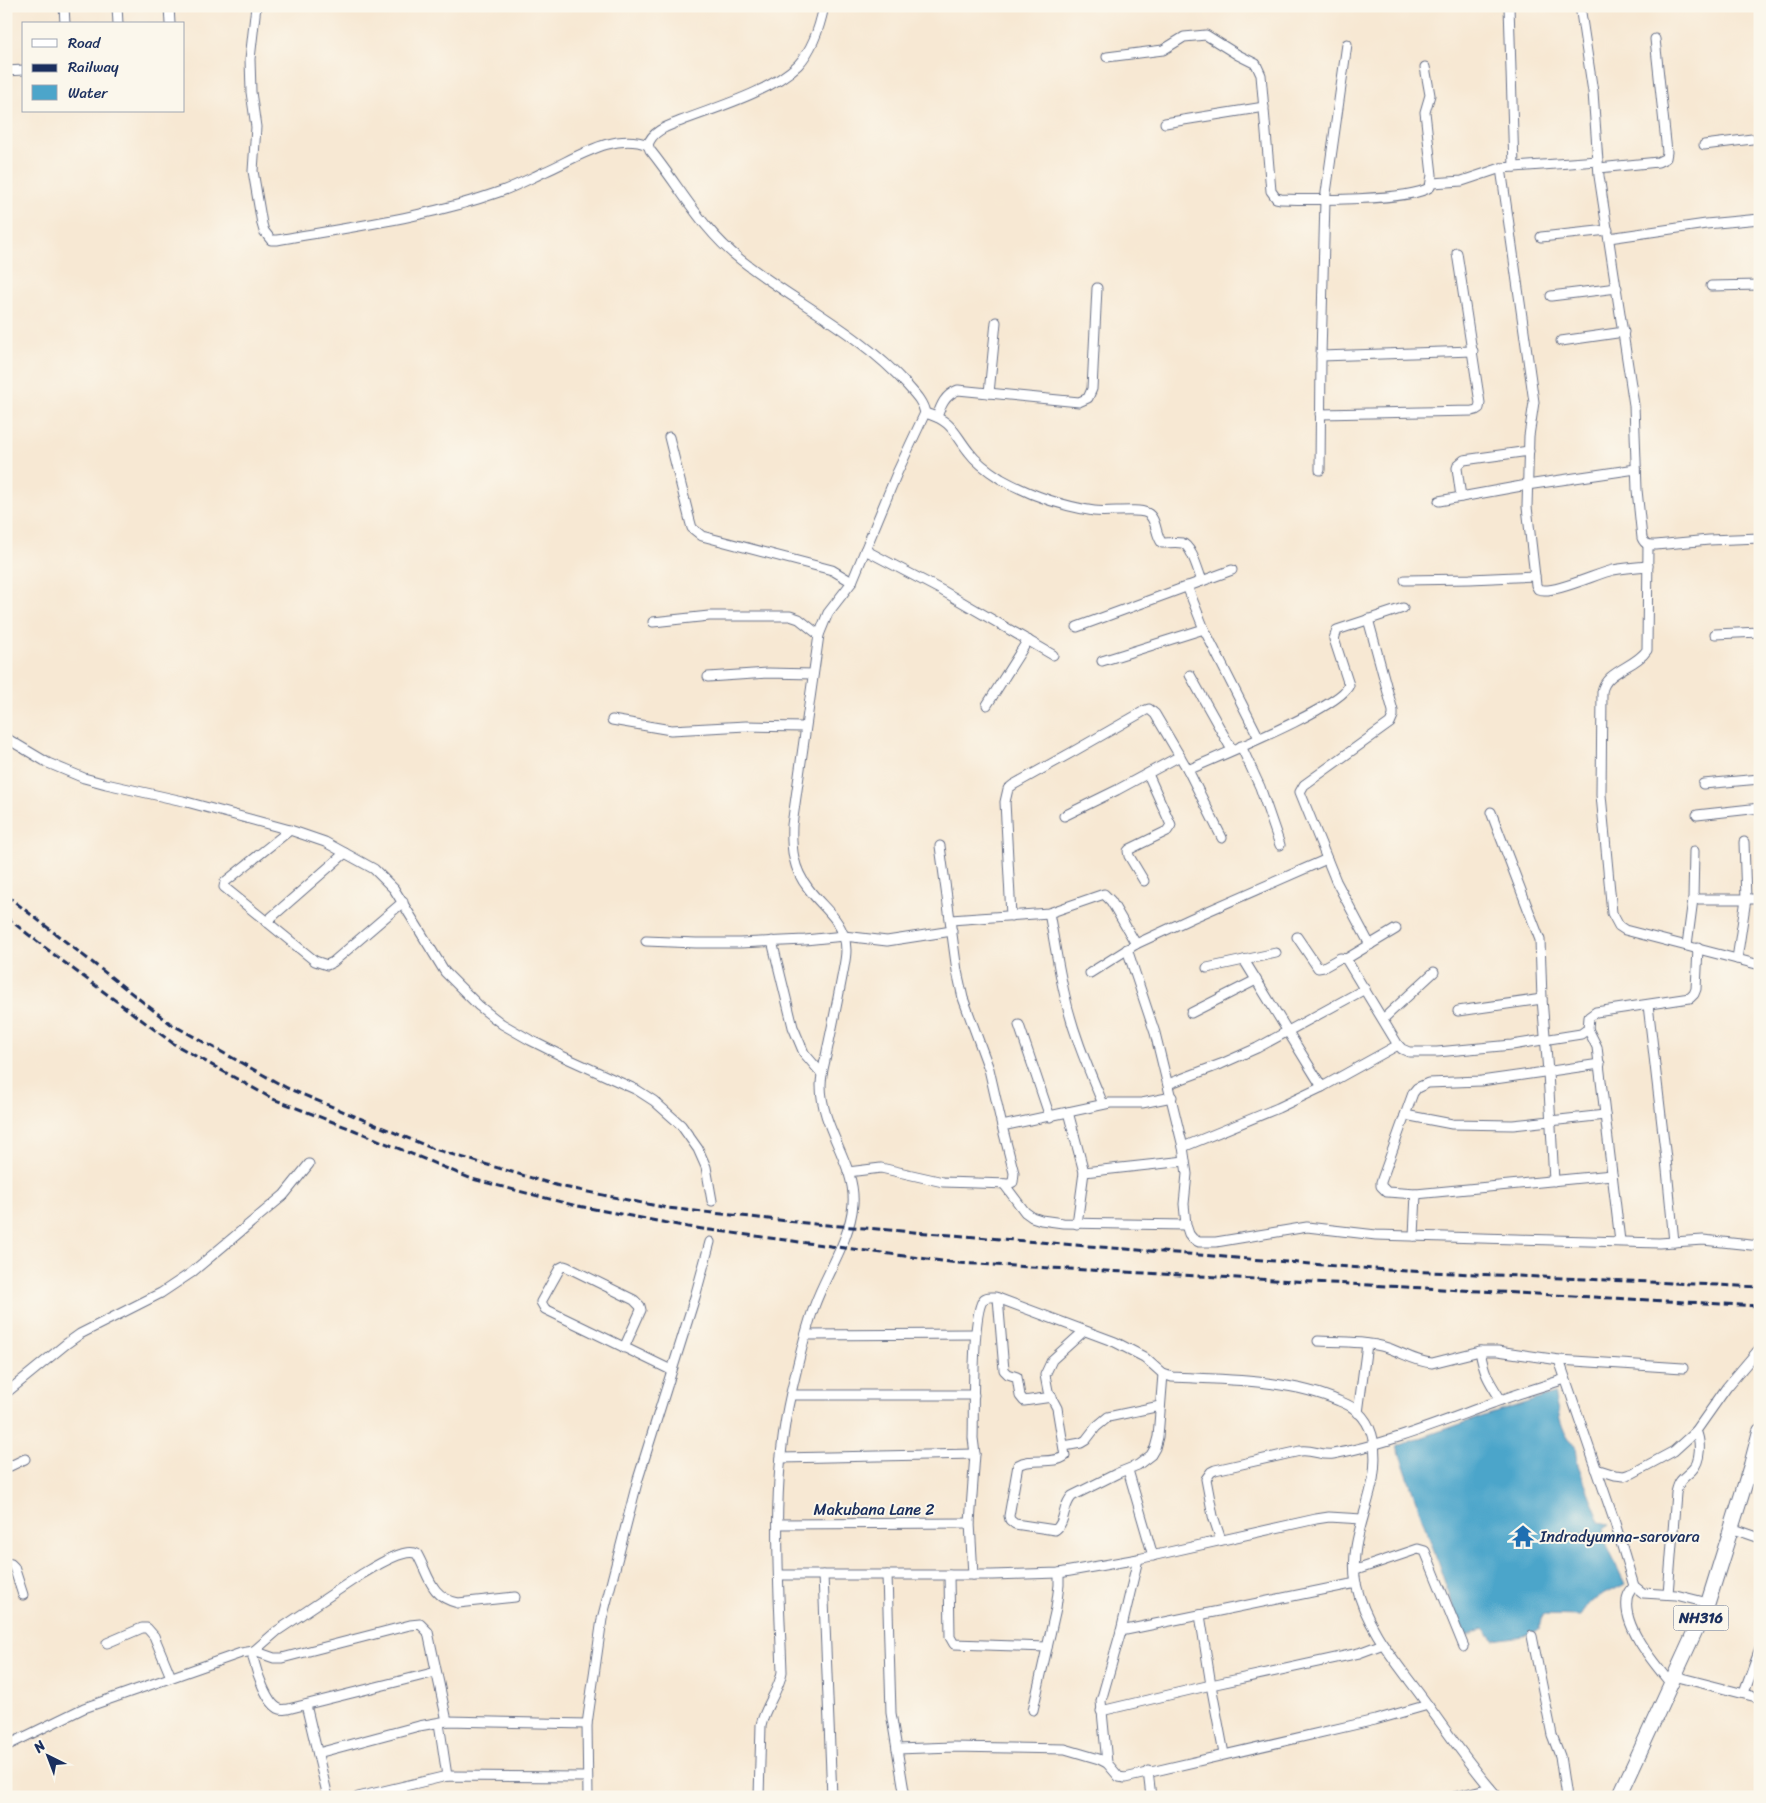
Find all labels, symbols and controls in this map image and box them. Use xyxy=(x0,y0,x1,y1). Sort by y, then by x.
legend xyxy=(22,22,185,112)
text: Road xyxy=(68,30,101,56)
text: Railway xyxy=(68,54,119,80)
text: Water xyxy=(68,80,108,106)
street label: Makubana Lane 2 xyxy=(814,1495,934,1524)
place label: Indradyumna-sarovara xyxy=(1539,1522,1700,1551)
temple icon: Indradyumna-sarovara xyxy=(1510,1523,1536,1549)
road number: NH316 xyxy=(1674,1606,1728,1630)
north arrow xyxy=(22,1730,72,1780)
text: N xyxy=(27,1734,52,1760)

